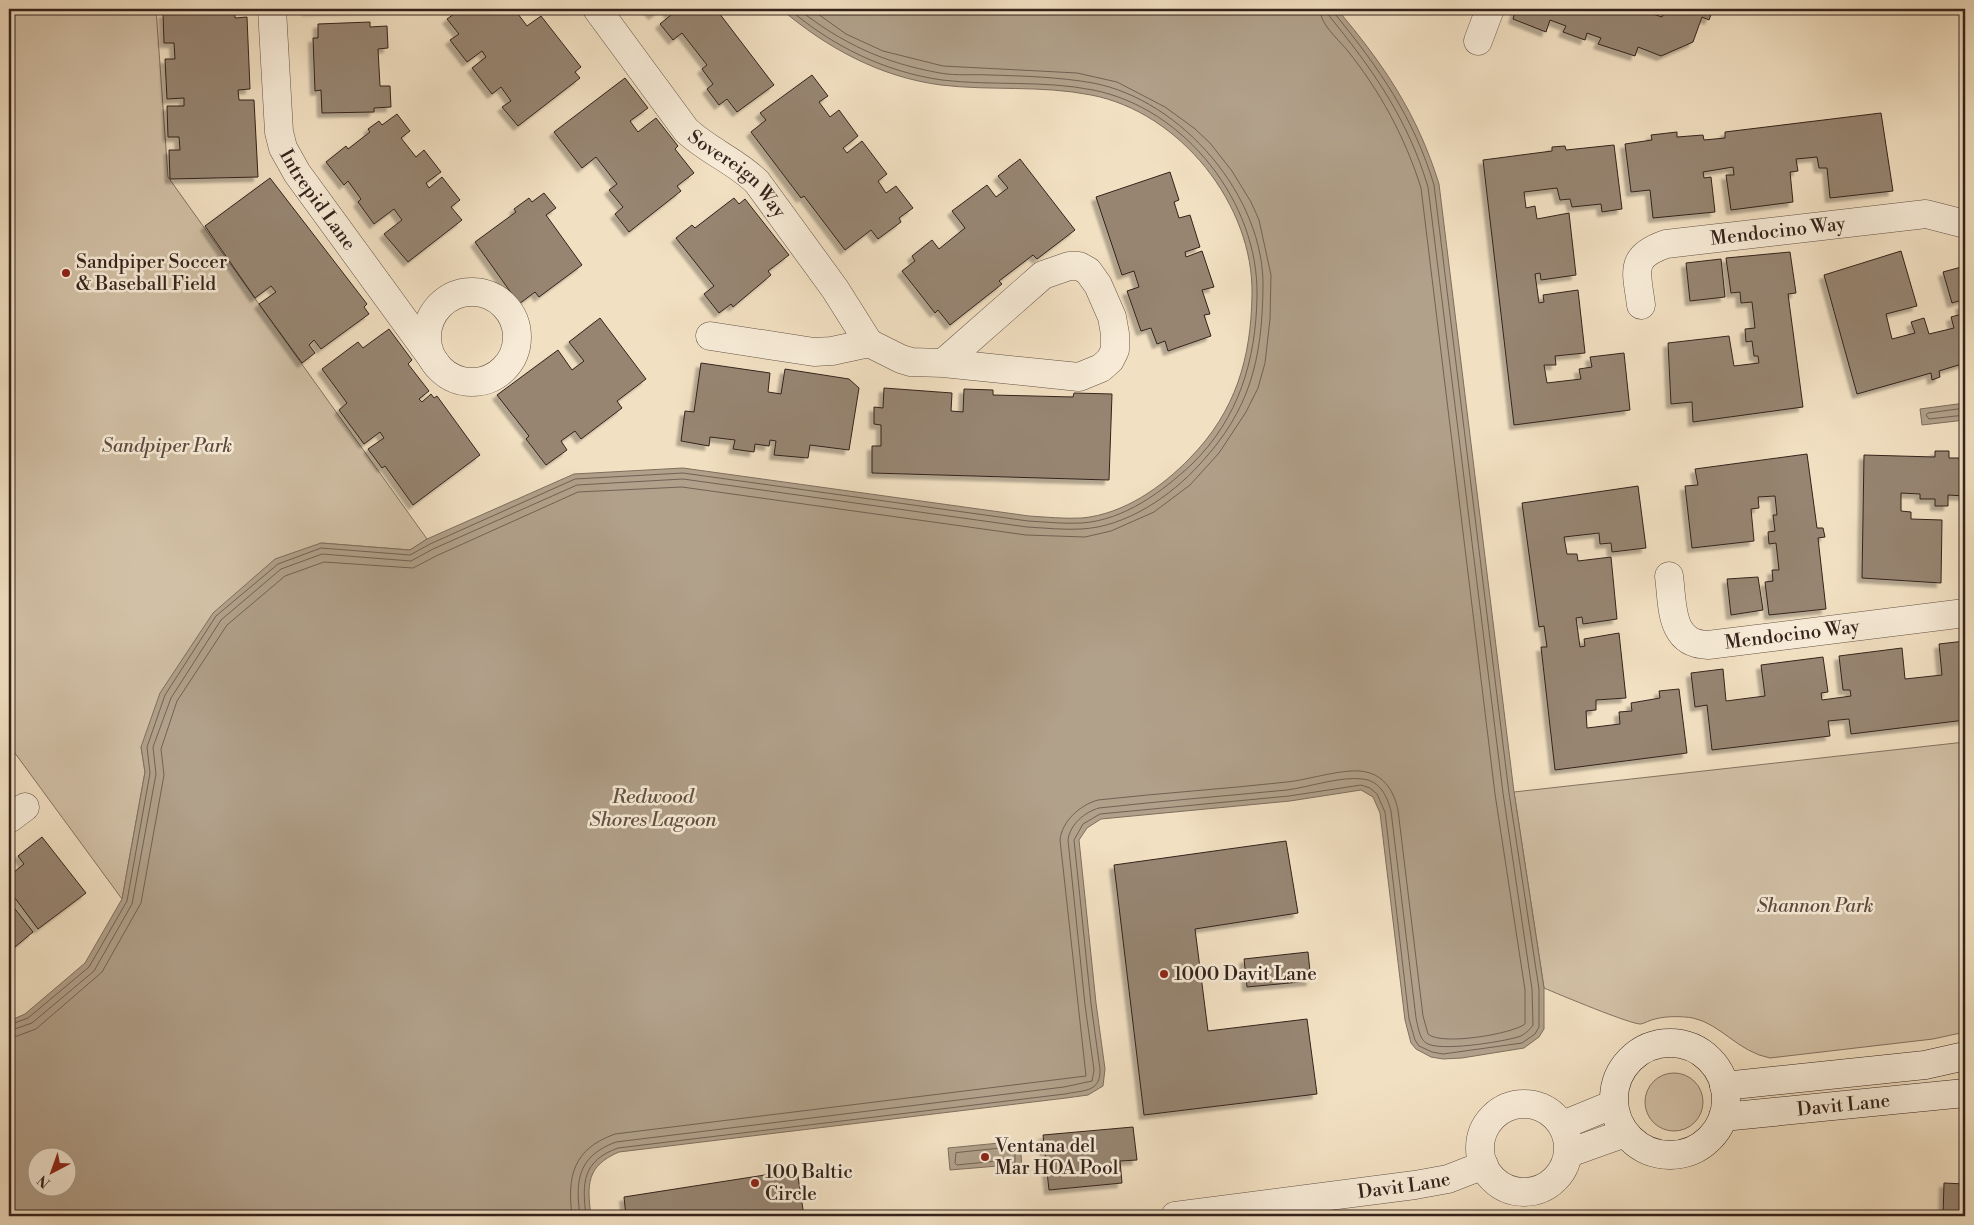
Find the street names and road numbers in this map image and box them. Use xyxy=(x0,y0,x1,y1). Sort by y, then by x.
street label: Sovereign Way xyxy=(683,125,792,223)
street label: Intrepid Lane xyxy=(274,145,361,255)
street label: Mendocino Way xyxy=(1709,211,1847,251)
street label: Mendocino Way xyxy=(1723,614,1862,655)
street label: Davit Lane xyxy=(1796,1089,1891,1122)
street label: Davit Lane xyxy=(1356,1167,1452,1204)

